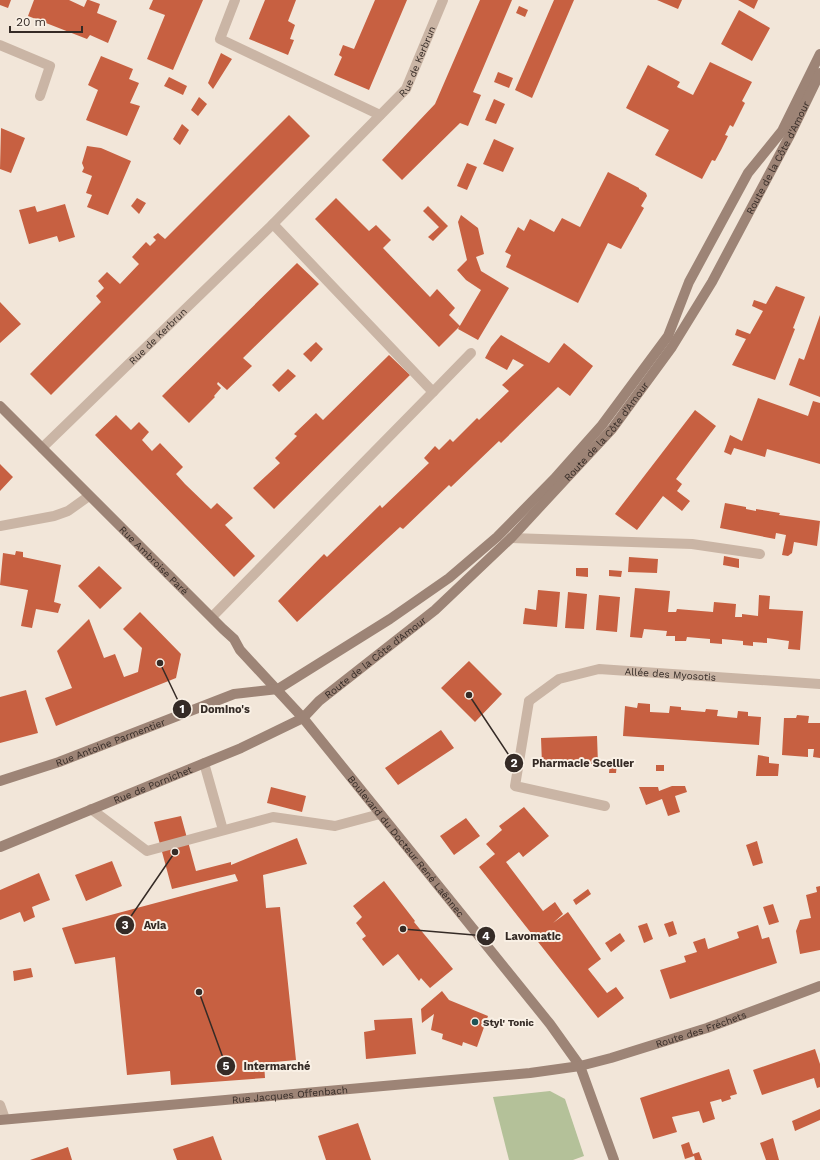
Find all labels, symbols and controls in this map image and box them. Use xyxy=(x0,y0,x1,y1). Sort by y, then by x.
scale bar xyxy=(10,8,82,34)
text: 20 m xyxy=(16,15,46,29)
street label: Rue de Kerbrun xyxy=(397,24,438,99)
street label: Route de la Côte d'Amour xyxy=(744,99,812,216)
street label: Rue de Kerbrun xyxy=(127,306,189,367)
street label: Route de la Côte d'Amour xyxy=(562,380,651,483)
street label: Rue Ambroise Paré xyxy=(117,524,191,597)
street label: Route de la Côte d'Amour xyxy=(323,614,428,701)
street label: Allée des Myosotis xyxy=(624,666,716,683)
callout: Domino's xyxy=(172,698,258,721)
text: 1 xyxy=(179,702,185,716)
text: Domino's xyxy=(200,703,250,716)
street label: Rue Antoine Parmentier xyxy=(54,716,167,769)
callout: Pharmacie Scellier xyxy=(504,752,642,775)
text: 2 xyxy=(510,756,518,770)
text: Pharmacie Scellier xyxy=(532,757,634,770)
street label: Rue de Pornichet xyxy=(112,763,195,806)
street label: Boulevard du Docteur René Laënnec xyxy=(346,773,467,920)
callout: Avia xyxy=(115,914,174,937)
text: 3 xyxy=(121,918,129,932)
text: Avia xyxy=(144,919,167,932)
callout: Lavomatic xyxy=(476,924,569,947)
text: 4 xyxy=(482,929,490,943)
text: Lavomatic xyxy=(505,930,561,943)
street label: Route des Fréchets xyxy=(654,1009,748,1050)
marker: Styl' Tonic xyxy=(470,1017,480,1027)
place label: Styl' Tonic xyxy=(483,1017,534,1028)
callout: Intermarché xyxy=(216,1054,319,1077)
text: 5 xyxy=(223,1059,230,1073)
text: Intermarché xyxy=(244,1060,310,1073)
street label: Rue Jacques Offenbach xyxy=(231,1084,348,1105)

